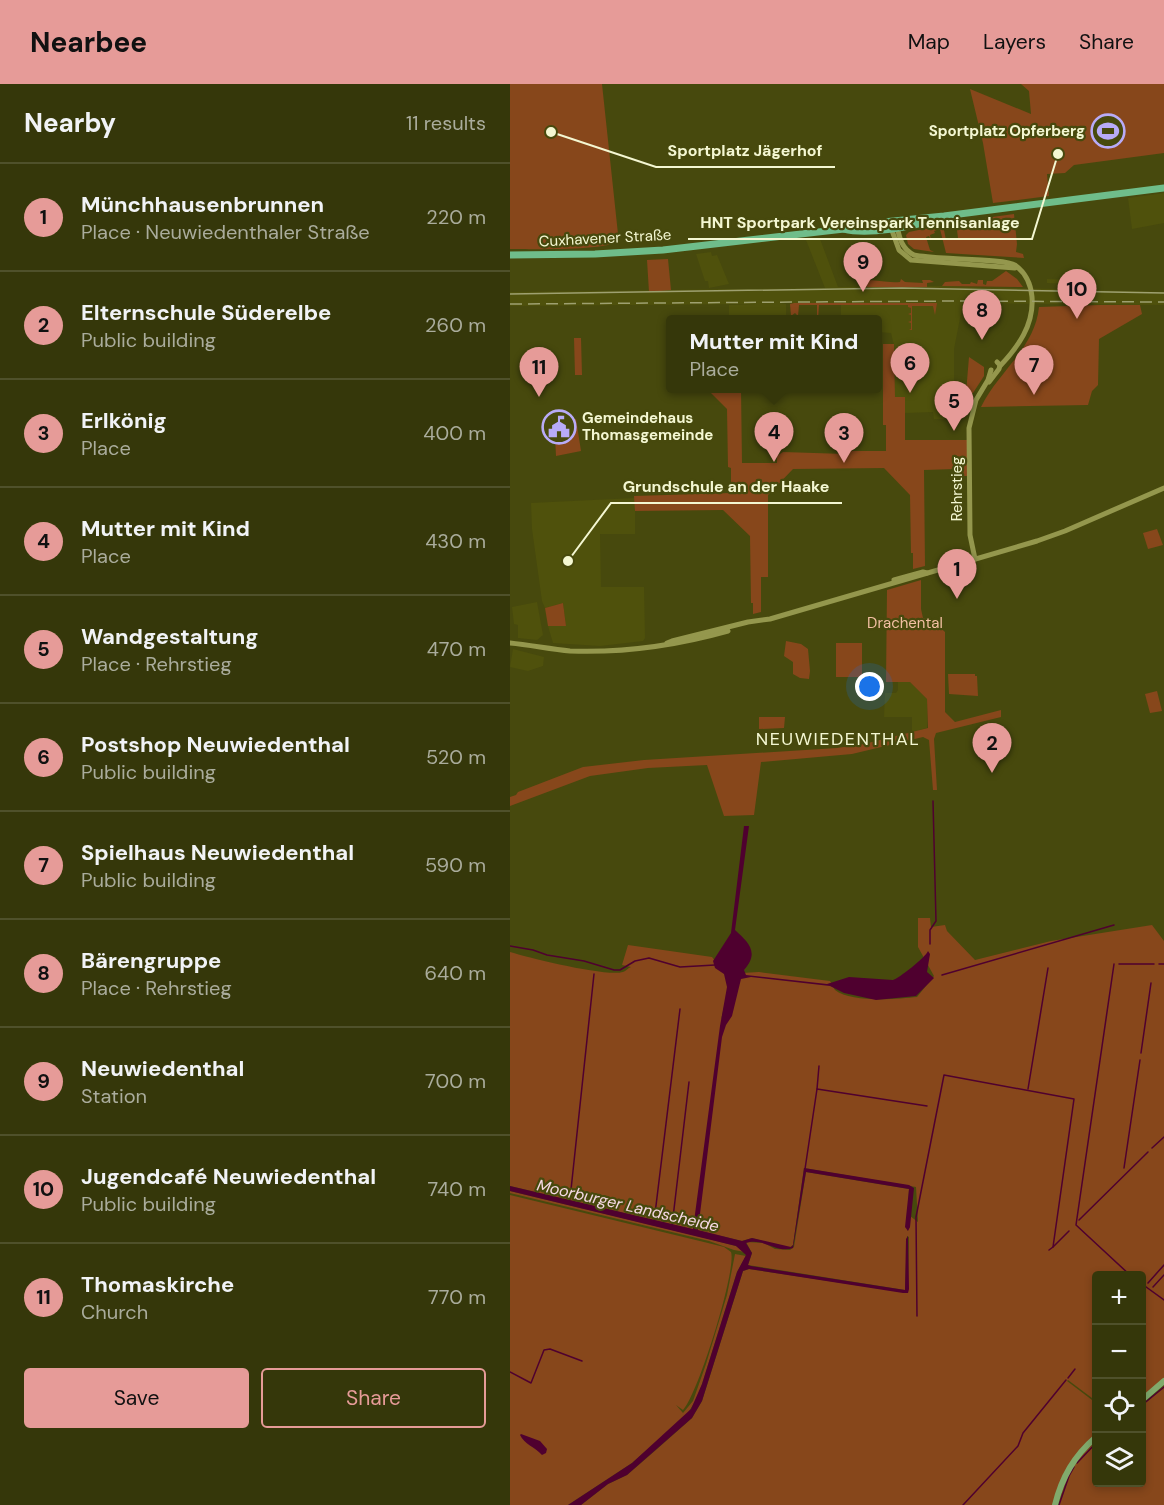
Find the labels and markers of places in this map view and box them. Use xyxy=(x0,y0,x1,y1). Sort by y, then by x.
sports icon: Sportplatz Opferberg xyxy=(1090,113,1126,149)
place label: Sportplatz Opferberg xyxy=(929,121,1085,141)
callout: Sportplatz Jägerhof xyxy=(656,133,835,167)
callout: HNT Sportpark Vereinspark Tennisanlage xyxy=(688,205,1032,239)
pin: 9 xyxy=(844,242,882,292)
pin: 10 xyxy=(1058,270,1096,319)
pin: 8 xyxy=(962,290,1002,340)
pin: 6 xyxy=(890,344,930,393)
pin: 7 xyxy=(1014,346,1054,395)
pin: 11 xyxy=(519,348,558,397)
pin: 5 xyxy=(934,382,974,431)
place label: Gemeindehaus Thomasgemeinde xyxy=(582,408,713,445)
public building icon: Gemeindehaus Thomasgemeinde xyxy=(541,409,577,445)
pin: 4 xyxy=(754,412,794,462)
pin: 3 xyxy=(824,414,864,463)
callout: Grundschule an der Haake xyxy=(611,469,842,503)
pin: 1 xyxy=(938,550,976,599)
pin: 2 xyxy=(972,724,1012,773)

